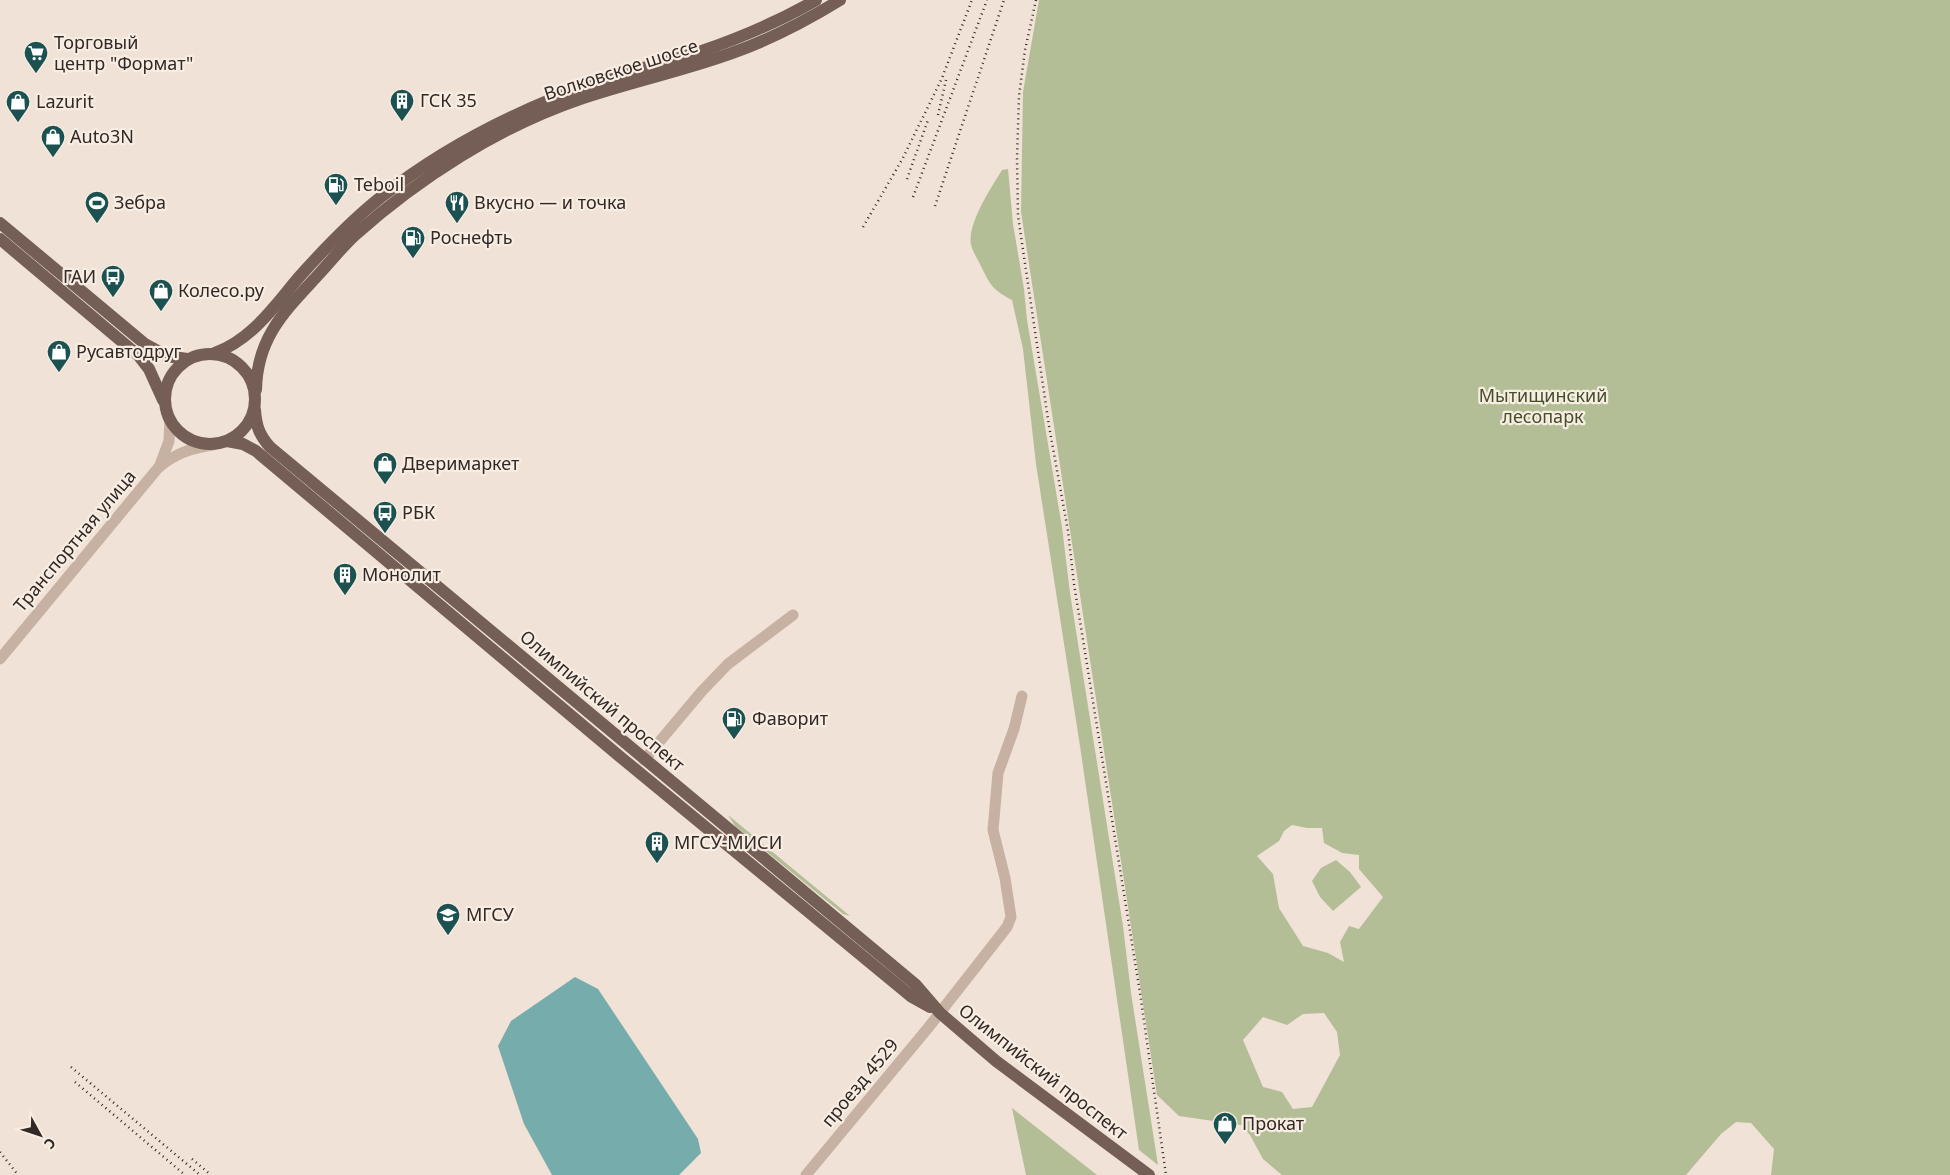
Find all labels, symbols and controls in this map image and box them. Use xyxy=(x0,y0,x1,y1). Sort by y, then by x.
place label: Торговый центр "Формат" xyxy=(54,30,193,75)
street label: Волковское шоссе xyxy=(541,33,701,105)
supermarket icon: Торговый центр "Формат" xyxy=(23,40,49,74)
building icon: ГСК 35 xyxy=(389,88,415,122)
place label: ГСК 35 xyxy=(420,88,477,112)
shop icon: Lazurit xyxy=(5,89,31,123)
place label: Lazurit xyxy=(36,89,94,113)
shop icon: Auto3N xyxy=(40,124,66,158)
place label: Auto3N xyxy=(70,124,134,148)
fuel station icon: Teboil xyxy=(323,172,349,206)
place label: Teboil xyxy=(354,172,404,196)
sports icon: Зебра xyxy=(84,190,110,224)
place label: Зебра xyxy=(114,190,166,214)
restaurant icon: Вкусно — и точка xyxy=(444,190,470,224)
place label: Вкусно — и точка xyxy=(474,190,626,214)
fuel station icon: Роснефть xyxy=(400,225,426,259)
place label: Роснефть xyxy=(430,225,513,249)
place label: ГАИ xyxy=(63,264,96,288)
bus stop icon: ГАИ xyxy=(100,264,126,298)
shop icon: Колесо.ру xyxy=(148,278,174,312)
place label: Колесо.ру xyxy=(178,278,265,302)
shop icon: Русавтодруг xyxy=(46,339,72,373)
place label: Русавтодруг xyxy=(76,339,182,363)
park label: Мытищинский лесопарк xyxy=(1479,383,1607,428)
shop icon: Дверимаркет xyxy=(372,451,398,485)
place label: Дверимаркет xyxy=(402,451,520,475)
street label: Транспортная улица xyxy=(8,464,141,616)
bus stop icon: РБК xyxy=(372,500,398,534)
place label: РБК xyxy=(402,500,436,524)
building icon: Монолит xyxy=(332,562,358,596)
place label: Монолит xyxy=(362,562,442,586)
street label: Олимпийский проспект xyxy=(515,624,690,777)
fuel station icon: Фаворит xyxy=(721,706,747,740)
place label: Фаворит xyxy=(752,706,829,730)
building icon: МГСУ-МИСИ xyxy=(644,830,670,864)
place label: МГСУ-МИСИ xyxy=(674,830,782,854)
school or university icon: МГСУ xyxy=(435,902,461,936)
place label: МГСУ xyxy=(466,902,515,926)
street label: Олимпийский проспект xyxy=(954,998,1133,1145)
street label: проезд 4529 xyxy=(815,1033,903,1131)
north arrow xyxy=(15,1110,65,1160)
shop icon: Прокат xyxy=(1212,1111,1238,1145)
place label: Прокат xyxy=(1242,1111,1305,1135)
text: С xyxy=(40,1134,61,1153)

